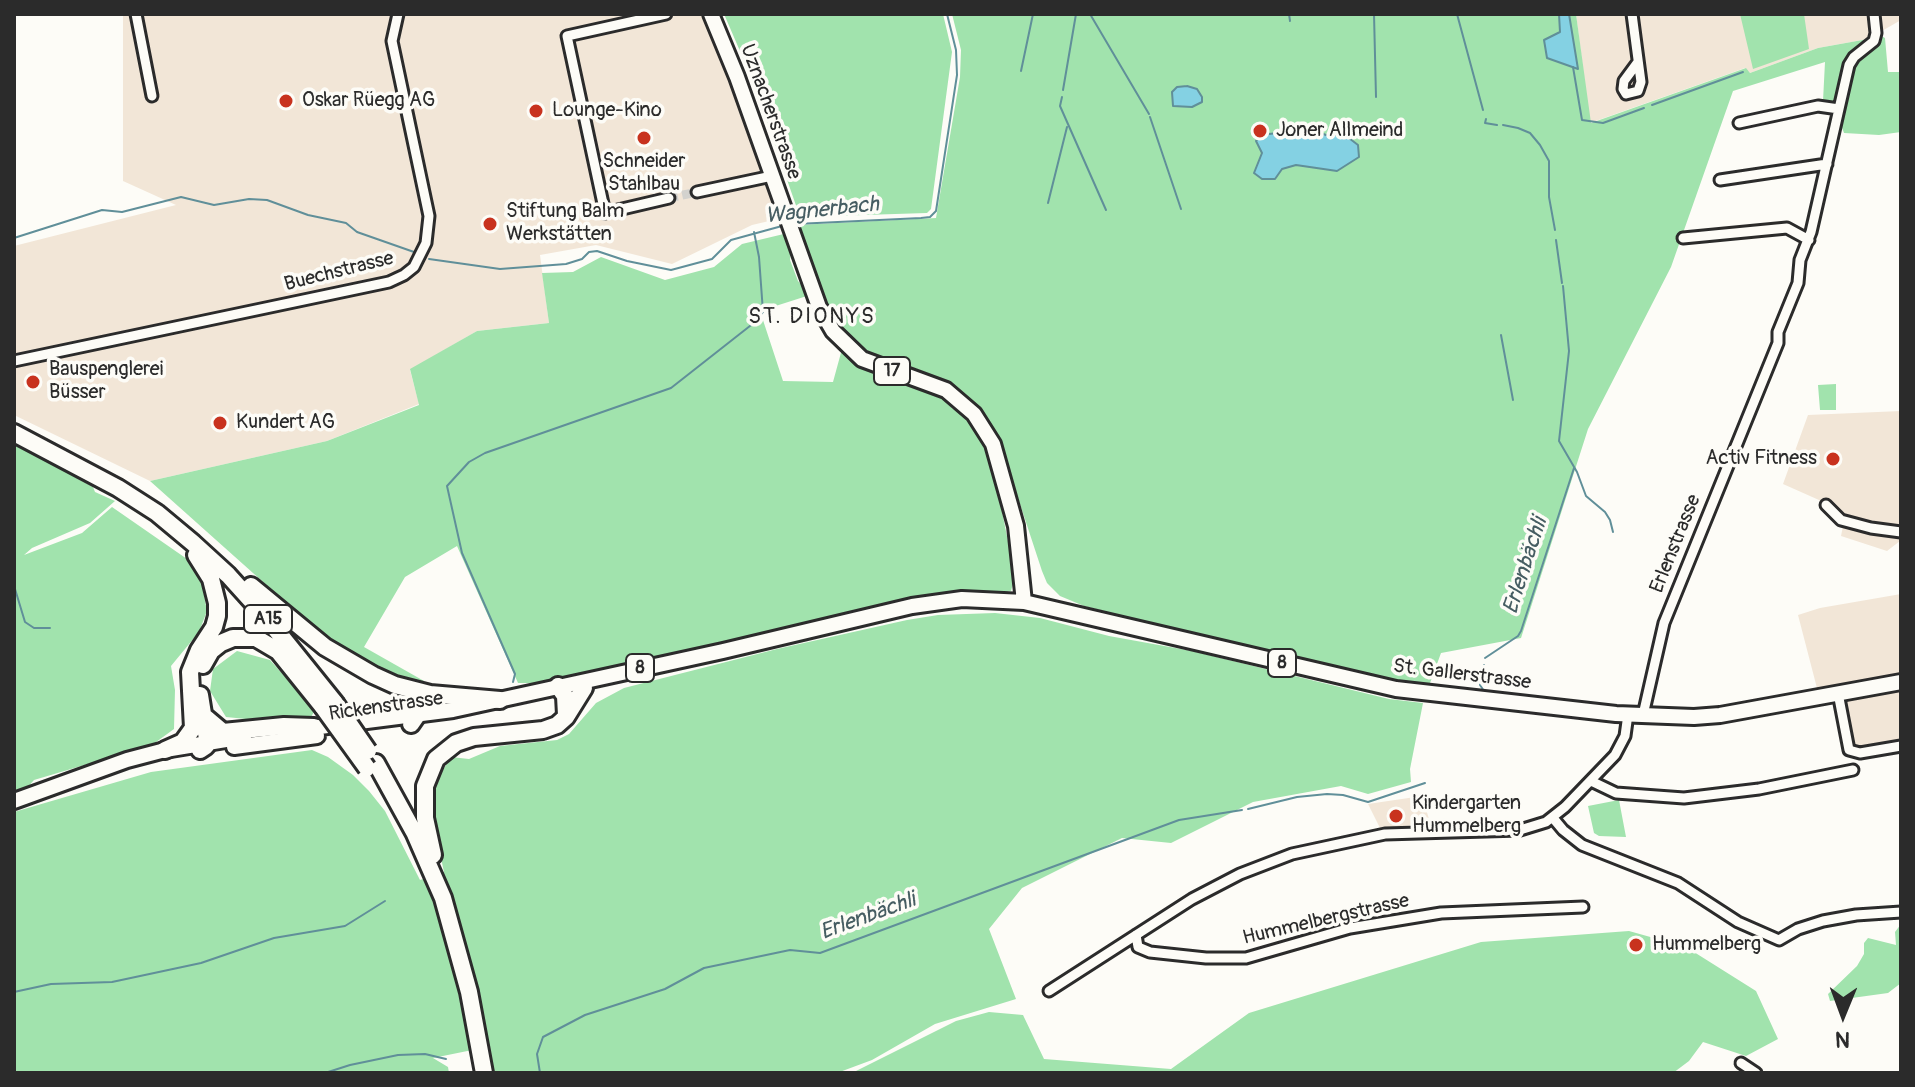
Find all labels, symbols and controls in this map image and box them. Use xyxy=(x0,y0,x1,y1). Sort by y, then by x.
street label: Uznacherstrasse xyxy=(734,41,806,183)
place label: Oskar Rüegg AG xyxy=(302,89,435,113)
marker: Oskar Rüegg AG xyxy=(277,92,295,110)
place label: Lounge-Kino xyxy=(552,99,662,123)
marker: Lounge-Kino xyxy=(527,102,545,120)
place label: Joner Allmeind xyxy=(1276,119,1403,143)
marker: Joner Allmeind xyxy=(1251,122,1269,140)
marker: Schneider Stahlbau xyxy=(635,129,653,147)
place label: Schneider Stahlbau xyxy=(603,150,685,197)
water label: Wagnerbach xyxy=(764,192,880,230)
place label: Stiftung Balm Werkstätten xyxy=(506,200,624,247)
marker: Stiftung Balm Werkstätten xyxy=(481,215,499,233)
street label: Buechstrasse xyxy=(282,247,396,297)
district label: ST. DIONYS xyxy=(748,304,876,330)
road number: 17 xyxy=(874,357,910,385)
place label: Bauspenglerei Büsser xyxy=(49,358,163,405)
marker: Bauspenglerei Büsser xyxy=(24,373,42,391)
place label: Kundert AG xyxy=(236,411,335,435)
marker: Kundert AG xyxy=(211,414,229,432)
place label: Activ Fitness xyxy=(1706,447,1817,471)
marker: Activ Fitness xyxy=(1824,450,1842,468)
street label: Erlenstrasse xyxy=(1645,491,1707,597)
water label: Erlenbächli xyxy=(1498,515,1554,617)
road number: A15 xyxy=(244,605,292,633)
road number: 8 xyxy=(1268,649,1296,677)
road number: 8 xyxy=(626,654,654,682)
street label: St. Gallerstrasse xyxy=(1392,655,1532,695)
street label: Rickenstrasse xyxy=(327,687,445,727)
place label: Kindergarten Hummelberg xyxy=(1412,792,1521,839)
marker: Kindergarten Hummelberg xyxy=(1387,807,1405,825)
water label: Erlenbächli xyxy=(817,888,919,946)
street label: Hummelbergstrasse xyxy=(1240,889,1412,951)
place label: Hummelberg xyxy=(1652,933,1761,957)
marker: Hummelberg xyxy=(1627,936,1645,954)
north arrow xyxy=(1803,975,1883,1055)
text: N xyxy=(1835,1025,1850,1053)

